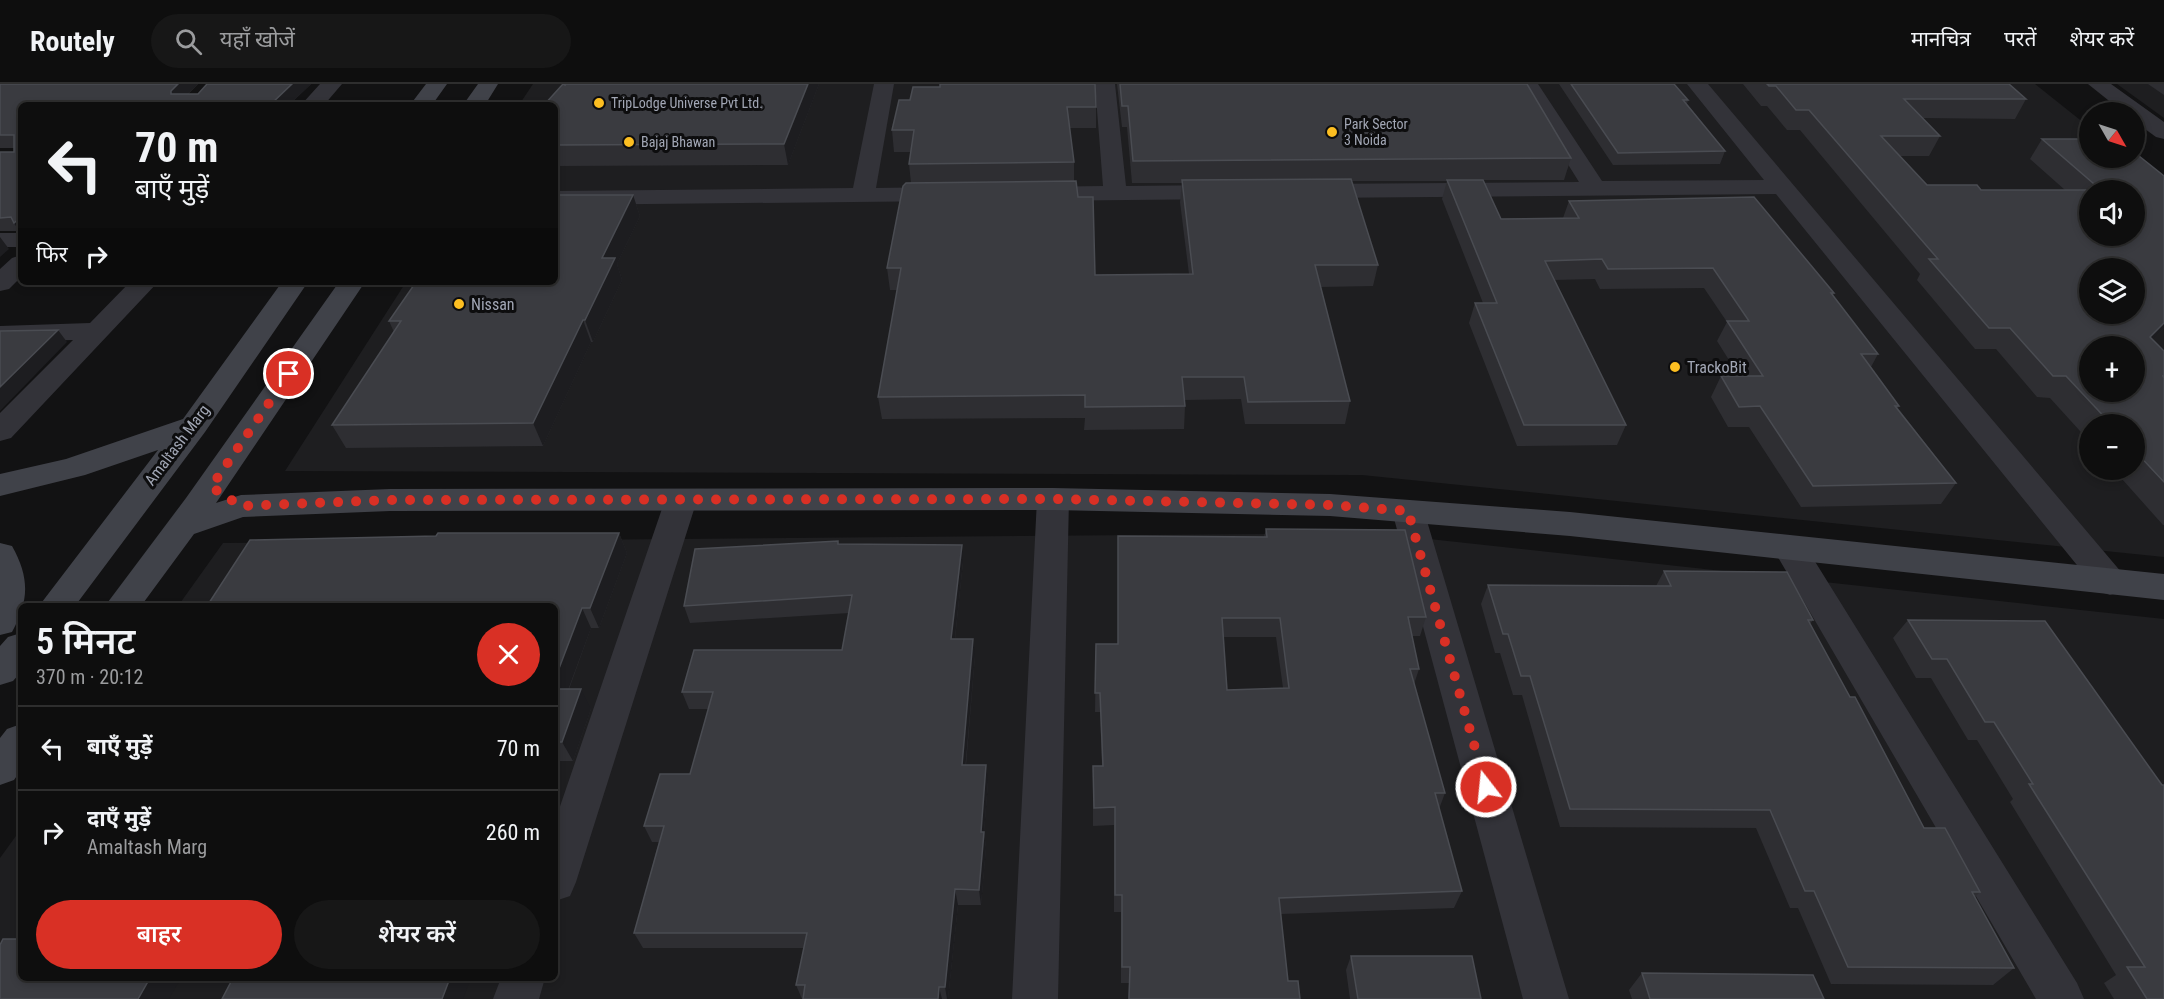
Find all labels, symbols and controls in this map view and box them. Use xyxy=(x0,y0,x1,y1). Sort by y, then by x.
search box xyxy=(151,14,571,68)
text: Routely xyxy=(30,25,115,58)
icon: search xyxy=(172,25,205,58)
text: यहाँ खोजें xyxy=(220,27,295,52)
text: मानचित्र xyxy=(1911,27,1971,51)
text: परतें xyxy=(2004,27,2036,51)
text: शेयर करें xyxy=(2069,27,2134,51)
place label: TripLodge Universe Pvt Ltd. xyxy=(611,95,763,111)
marker: TripLodge Universe Pvt Ltd. xyxy=(592,96,606,110)
north arrow xyxy=(2079,102,2145,168)
map controls xyxy=(2079,102,2145,480)
place label: Park Sector 3 Noida xyxy=(1344,116,1408,148)
text: 70 m xyxy=(135,123,218,172)
marker: Park Sector 3 Noida xyxy=(1325,125,1339,139)
icon: left xyxy=(36,126,114,204)
place label: Bajaj Bhawan xyxy=(641,134,715,150)
marker: Bajaj Bhawan xyxy=(622,135,636,149)
text: बाएँ मुड़ें xyxy=(135,173,209,205)
button: sound xyxy=(2079,180,2145,246)
icon: right xyxy=(80,240,113,273)
text: फिर xyxy=(36,242,68,267)
button: layers xyxy=(2079,258,2145,324)
place label: Nissan xyxy=(471,295,515,314)
marker: Nissan xyxy=(452,297,466,311)
button: + xyxy=(2079,336,2145,402)
pin xyxy=(263,348,314,399)
icon: arrive xyxy=(272,357,305,390)
place label: TrackoBit xyxy=(1687,358,1747,377)
marker: TrackoBit xyxy=(1668,360,1682,374)
street label: Amaltash Marg xyxy=(141,401,213,489)
button: − xyxy=(2079,414,2145,480)
text: 5 मिनट xyxy=(36,621,135,663)
button: close xyxy=(477,623,540,686)
text: 370 m · 20:12 xyxy=(36,665,143,689)
icon: left xyxy=(36,732,69,765)
text: बाएँ मुड़ें xyxy=(87,734,152,759)
text: 70 m xyxy=(497,736,540,761)
position arrow xyxy=(1454,755,1518,819)
text: दाएँ मुड़ें xyxy=(87,806,151,831)
icon: right xyxy=(36,816,69,849)
text: 260 m xyxy=(486,820,540,845)
text: Amaltash Marg xyxy=(87,835,207,859)
button: बाहर xyxy=(36,900,282,969)
button: शेयर करें xyxy=(294,900,540,969)

